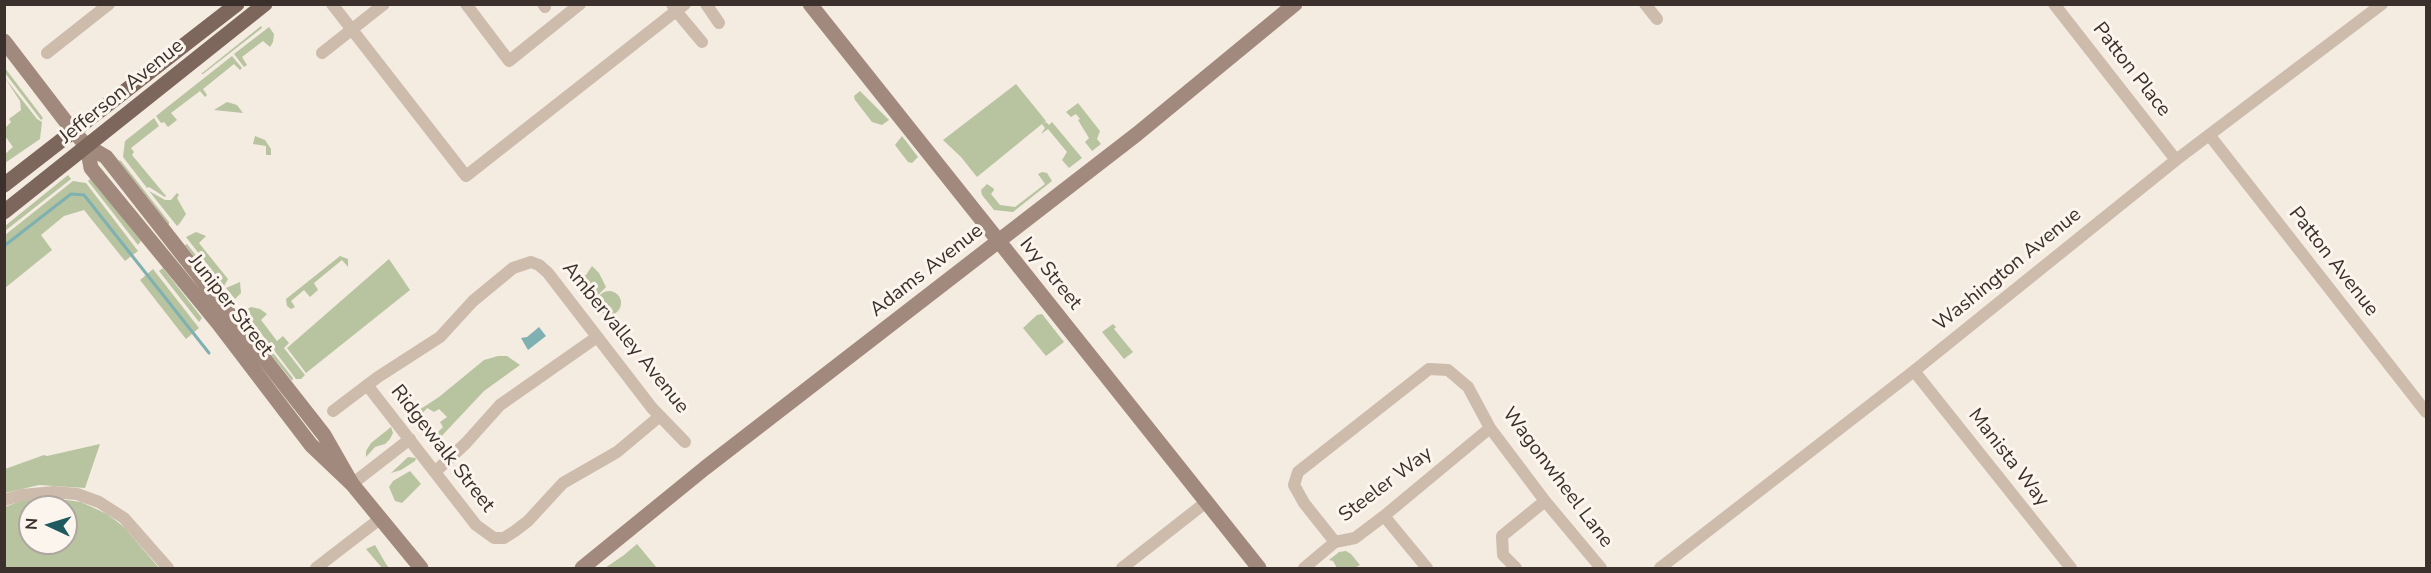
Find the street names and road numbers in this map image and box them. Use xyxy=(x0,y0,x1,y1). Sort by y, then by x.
street label: Patton Place xyxy=(2087,18,2175,122)
street label: Jefferson Avenue xyxy=(55,35,189,149)
street label: Washington Avenue xyxy=(1929,203,2087,337)
street label: Patton Avenue xyxy=(2283,203,2383,321)
street label: Adams Avenue xyxy=(866,219,988,323)
street label: Ivy Street xyxy=(1014,233,1086,315)
street label: Juniper Street xyxy=(183,250,277,362)
street label: Ambervalley Avenue xyxy=(556,257,694,419)
street label: Ridgewalk Street xyxy=(385,381,499,517)
street label: Wagonwheel Lane xyxy=(1496,403,1618,553)
street label: Manista Way xyxy=(1962,404,2054,512)
street label: Steeler Way xyxy=(1335,442,1437,528)

